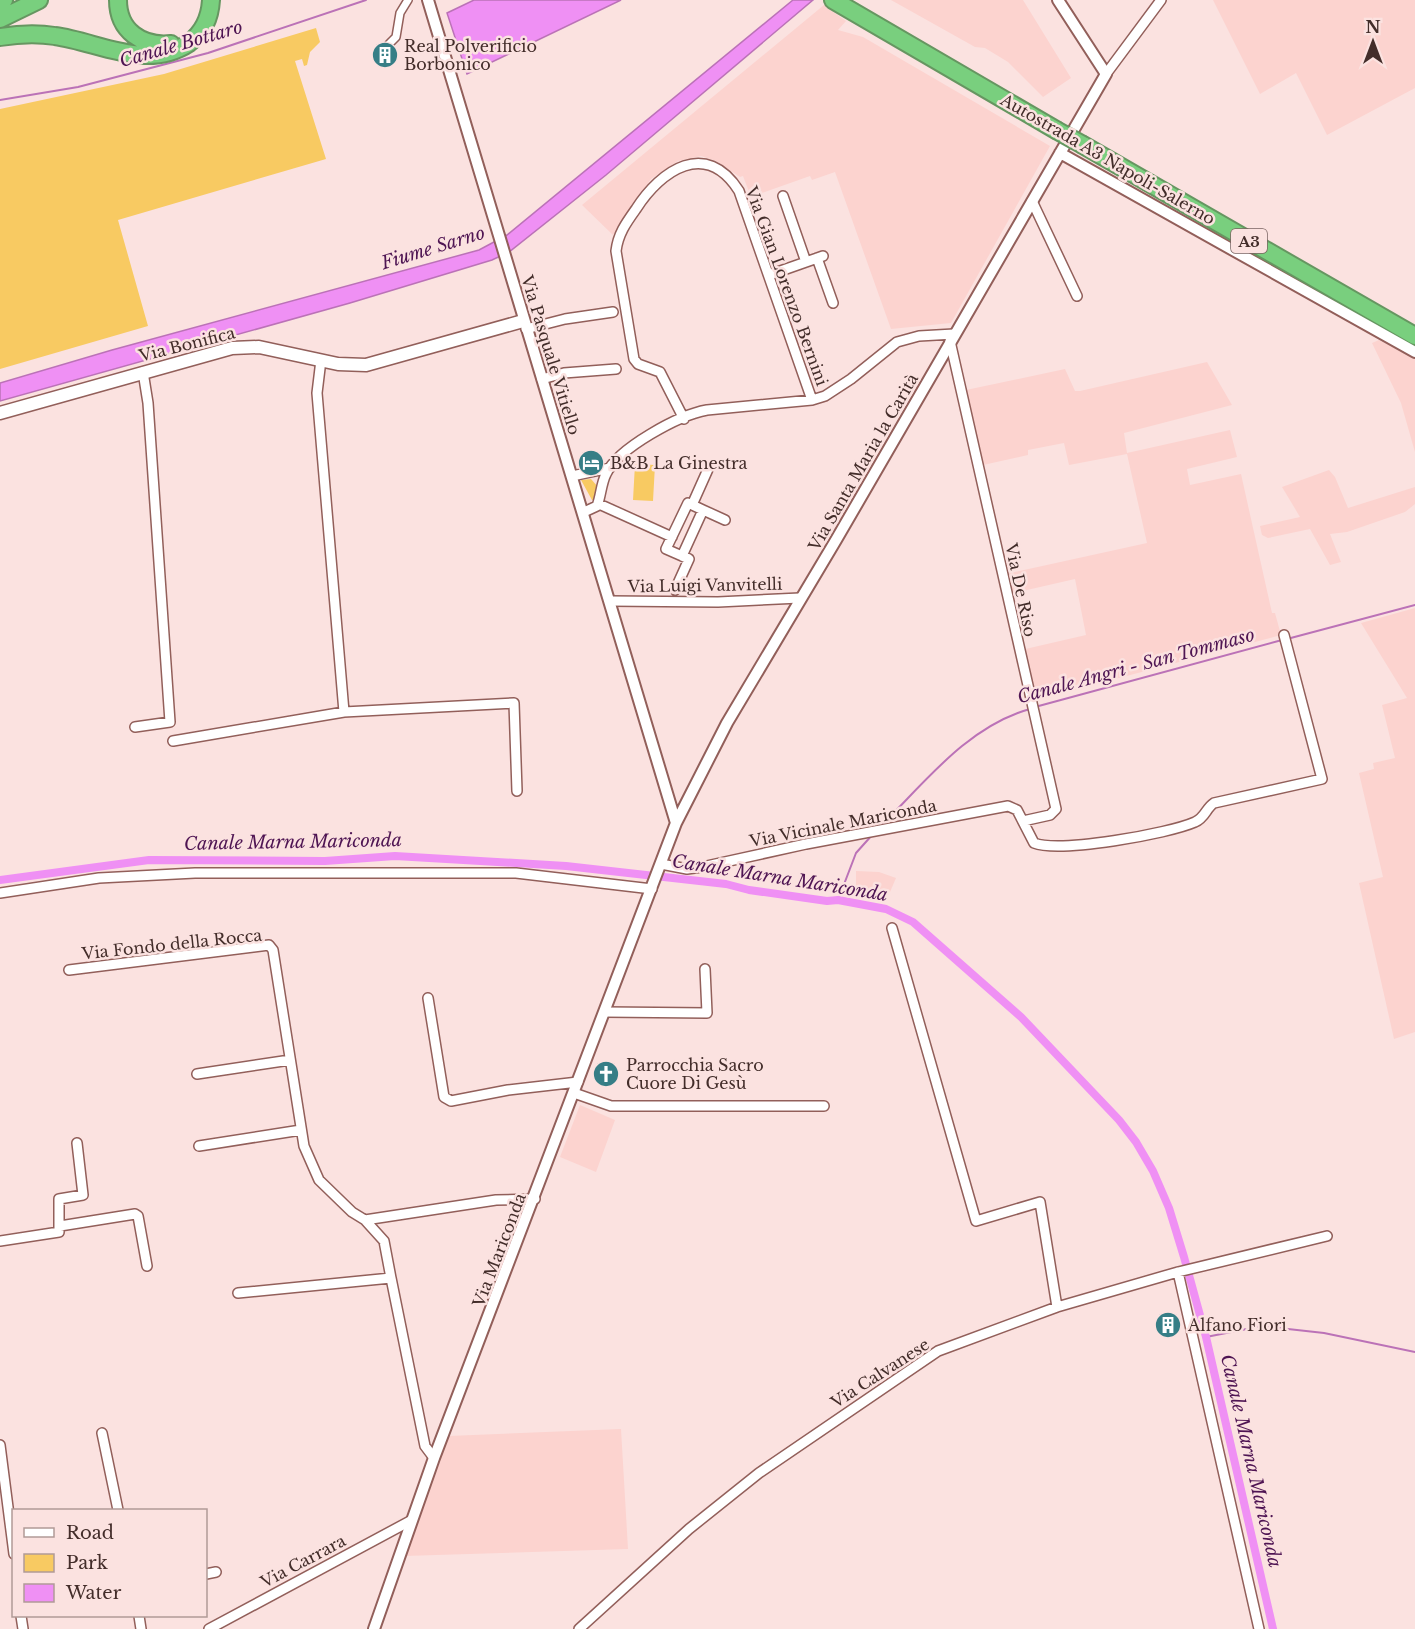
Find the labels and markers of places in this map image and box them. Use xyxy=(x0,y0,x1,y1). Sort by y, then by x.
place label: Real Polverificio Borbonico xyxy=(404,36,537,74)
building icon: Real Polverificio Borbonico xyxy=(370,40,400,70)
hotel icon: B&B La Ginestra xyxy=(576,448,606,478)
place label: B&B La Ginestra xyxy=(610,453,748,473)
place label: Parrocchia Sacro Cuore Di Gesù xyxy=(626,1055,764,1093)
church icon: Parrocchia Sacro Cuore Di Gesù xyxy=(591,1059,621,1089)
building icon: Alfano Fiori xyxy=(1153,1310,1183,1340)
place label: Alfano Fiori xyxy=(1187,1315,1287,1335)

